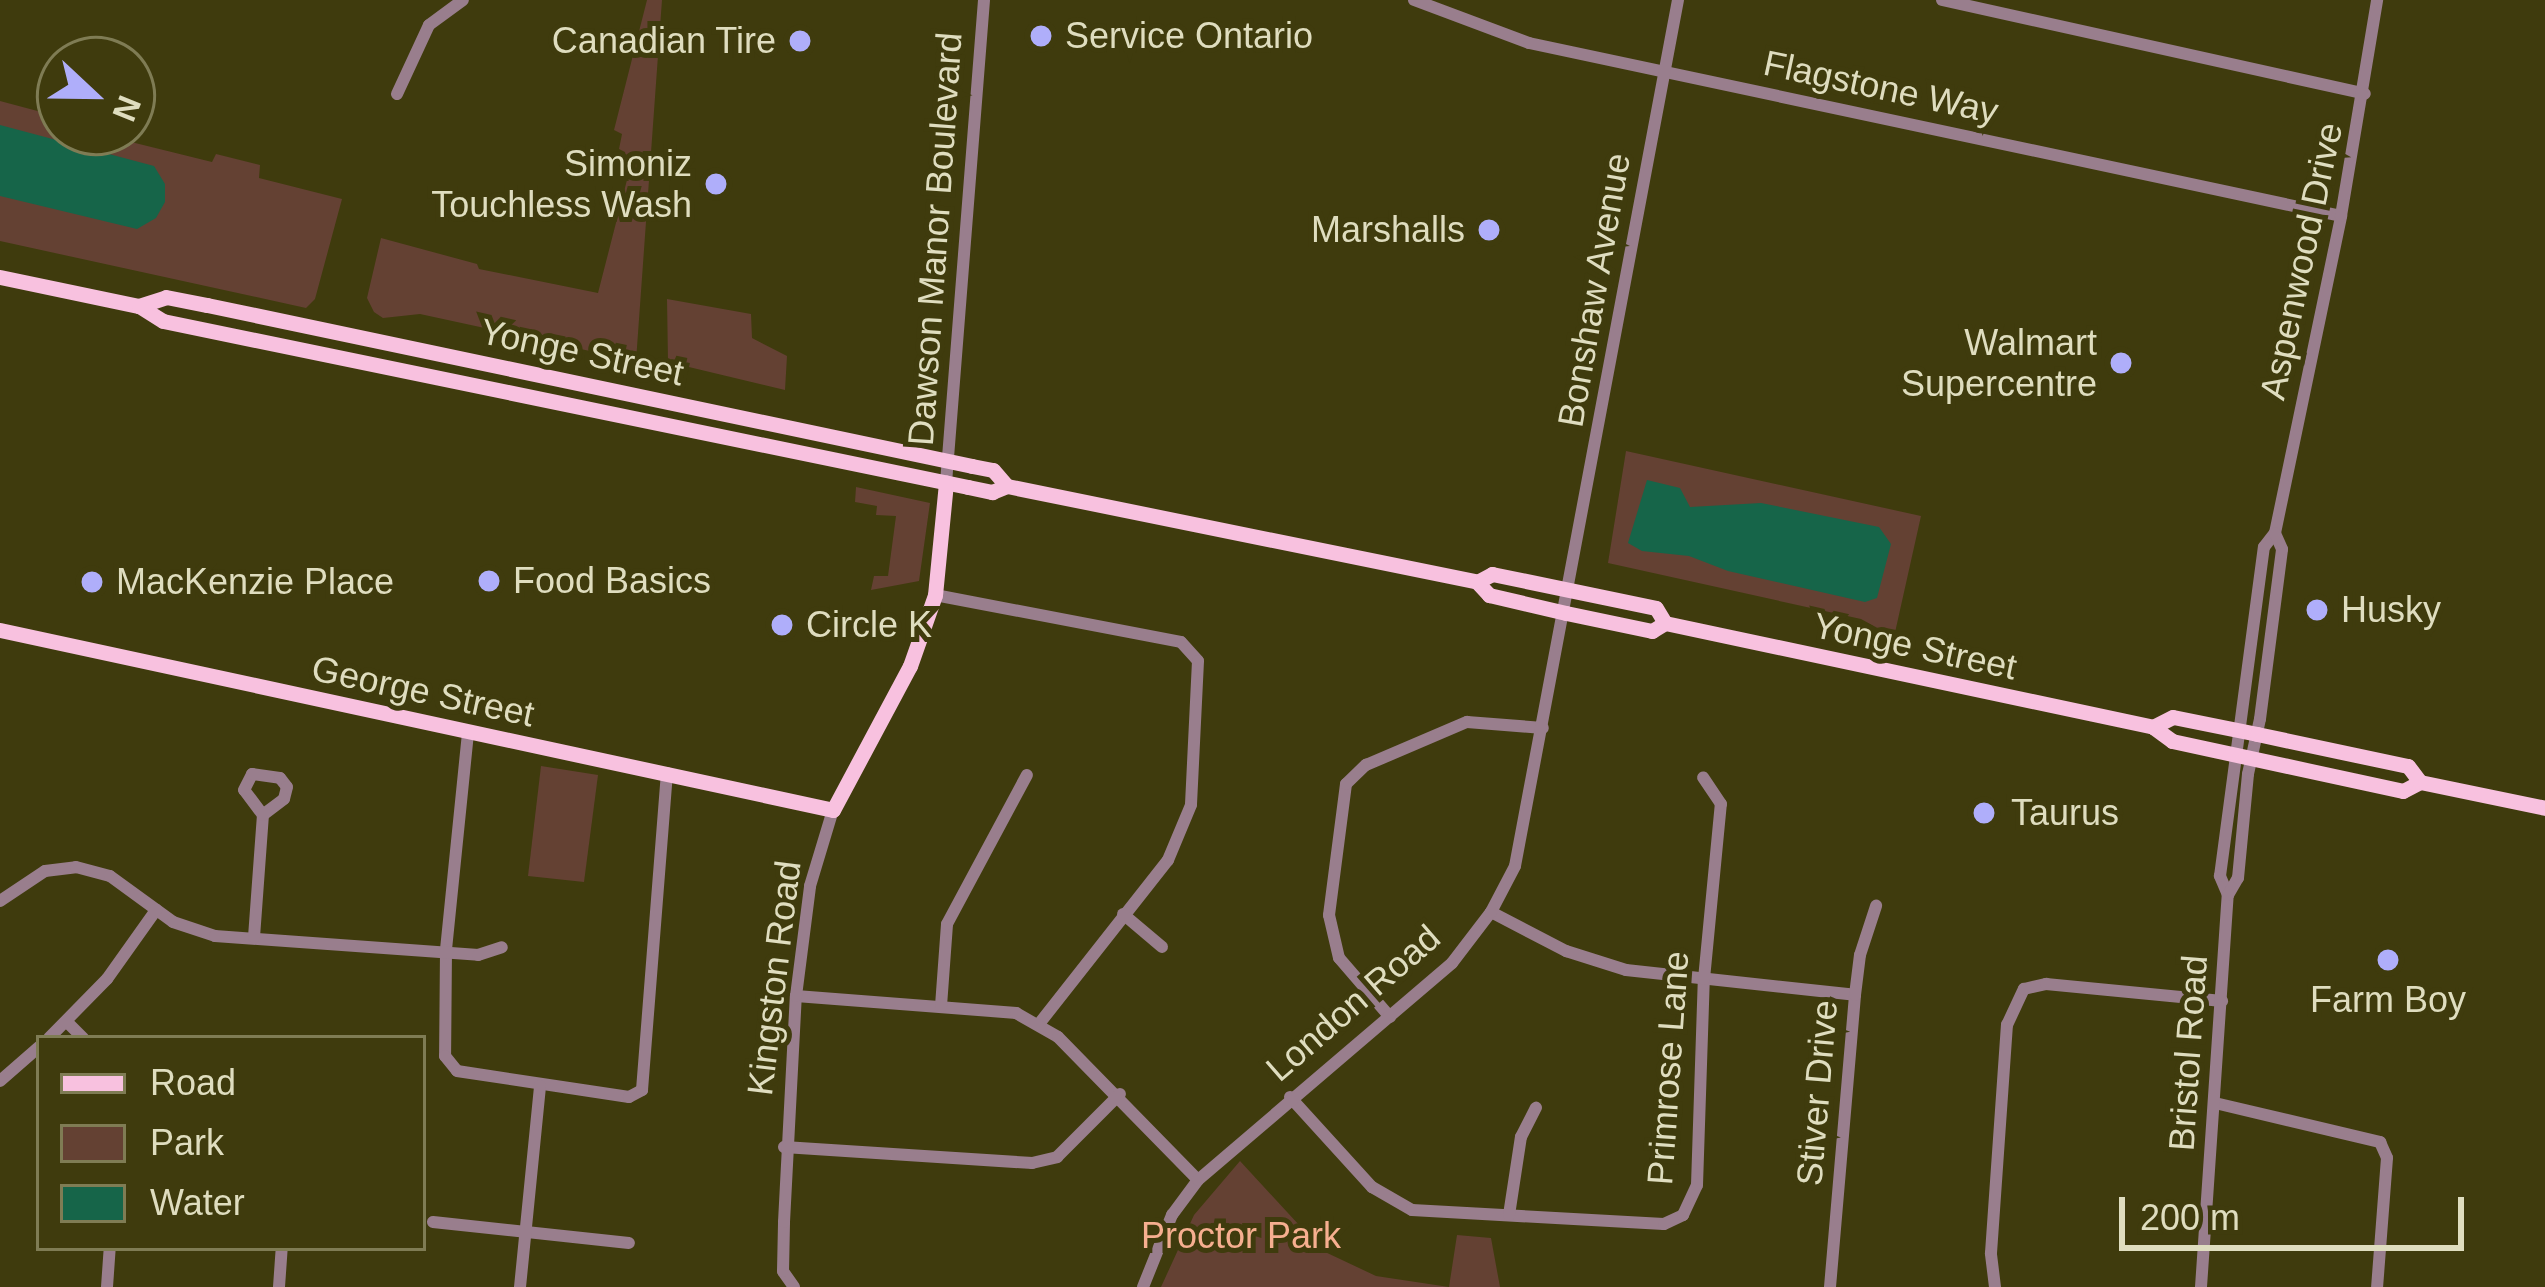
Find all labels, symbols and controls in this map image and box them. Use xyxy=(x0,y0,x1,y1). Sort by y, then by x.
place label: Service Ontario xyxy=(1065,14,1313,58)
place label: Canadian Tire xyxy=(551,19,776,63)
marker: Service Ontario xyxy=(1028,23,1054,49)
marker: Canadian Tire xyxy=(787,28,813,54)
street label: Dawson Manor Boulevard xyxy=(899,31,971,447)
north arrow xyxy=(36,36,156,156)
street label: Flagstone Way xyxy=(1760,41,2002,133)
text: N xyxy=(105,91,149,127)
street label: Aspenwood Drive xyxy=(2251,119,2351,403)
place label: Simoniz Touchless Wash xyxy=(431,141,692,226)
street label: Bonshaw Avenue xyxy=(1548,149,1640,431)
marker: Simoniz Touchless Wash xyxy=(703,171,729,197)
place label: Marshalls xyxy=(1311,208,1465,252)
marker: Marshalls xyxy=(1476,217,1502,243)
street label: Yonge Street xyxy=(476,309,688,395)
place label: Walmart Supercentre xyxy=(1901,320,2097,405)
marker: Walmart Supercentre xyxy=(2108,350,2134,376)
place label: Food Basics xyxy=(513,559,711,603)
place label: MacKenzie Place xyxy=(116,560,394,604)
marker: Food Basics xyxy=(476,568,502,594)
marker: MacKenzie Place xyxy=(79,569,105,595)
place label: Husky xyxy=(2341,588,2441,632)
marker: Husky xyxy=(2304,597,2330,623)
place label: Circle K xyxy=(806,603,932,647)
street label: Yonge Street xyxy=(1809,603,2021,689)
marker: Circle K xyxy=(769,612,795,638)
street label: George Street xyxy=(308,646,538,736)
place label: Taurus xyxy=(2011,791,2119,835)
marker: Taurus xyxy=(1968,797,2000,829)
street label: Kingston Road xyxy=(738,858,810,1098)
street label: London Road xyxy=(1257,916,1449,1090)
marker: Farm Boy xyxy=(2375,947,2401,973)
street label: Primrose Lane xyxy=(1638,950,1698,1186)
street label: Bristol Road xyxy=(2160,954,2216,1152)
place label: Farm Boy xyxy=(2310,978,2466,1022)
street label: Stiver Drive xyxy=(1787,998,1847,1188)
legend xyxy=(36,1035,426,1251)
text: Road xyxy=(150,1062,236,1103)
text: Park xyxy=(150,1122,224,1163)
scale bar xyxy=(2125,1173,2470,1247)
text: Water xyxy=(150,1182,245,1223)
text: 200 m xyxy=(2140,1197,2240,1238)
park label: Proctor Park xyxy=(1141,1214,1341,1258)

